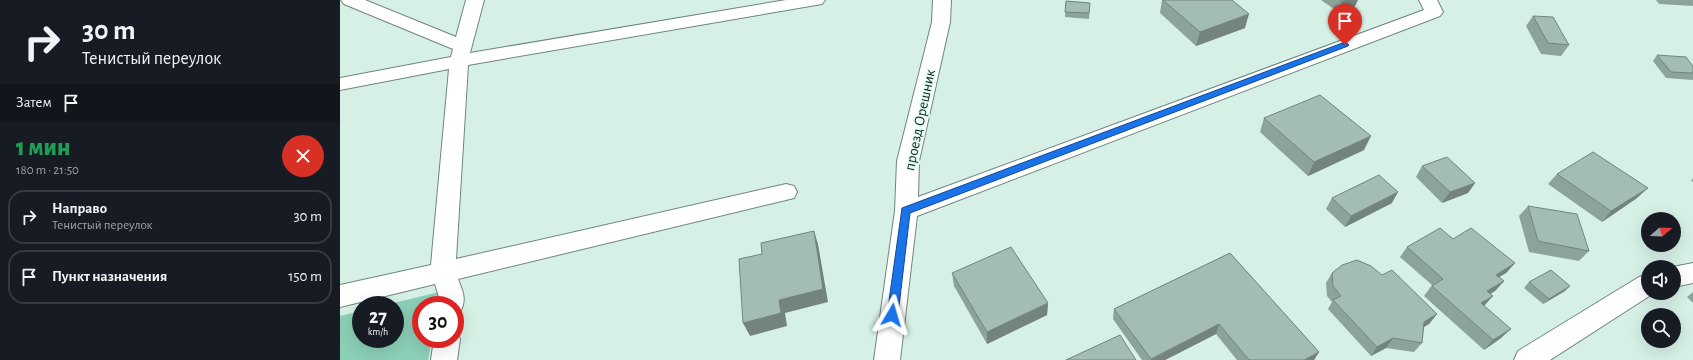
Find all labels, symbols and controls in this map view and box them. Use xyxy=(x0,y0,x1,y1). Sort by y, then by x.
pin xyxy=(1328,4,1362,45)
icon: arrive xyxy=(1334,10,1356,32)
icon: right xyxy=(16,16,68,68)
text: 30 m xyxy=(82,17,135,45)
text: Тенистый переулок xyxy=(82,50,221,68)
street label: проезд Орешник xyxy=(902,68,938,172)
icon: arrive xyxy=(60,92,82,114)
text: Затем xyxy=(16,95,52,110)
button: close xyxy=(282,135,324,177)
text: 1 мин xyxy=(16,136,70,160)
text: 180 m · 21:50 xyxy=(16,164,79,177)
text: Направо xyxy=(52,201,107,216)
icon: right xyxy=(18,206,40,228)
text: 30 m xyxy=(293,209,322,224)
north arrow xyxy=(1641,212,1681,252)
map controls xyxy=(1641,212,1681,348)
text: Тенистый переулок xyxy=(52,219,153,232)
button: sound xyxy=(1641,260,1681,300)
icon: arrive xyxy=(18,266,40,288)
text: Пункт назначения xyxy=(52,269,167,284)
text: 150 m xyxy=(288,269,322,284)
position arrow xyxy=(871,294,913,336)
speed limit sign: 30 xyxy=(412,296,464,348)
text: 27 xyxy=(369,307,387,327)
button: search xyxy=(1641,308,1681,348)
text: km/h xyxy=(368,327,388,337)

